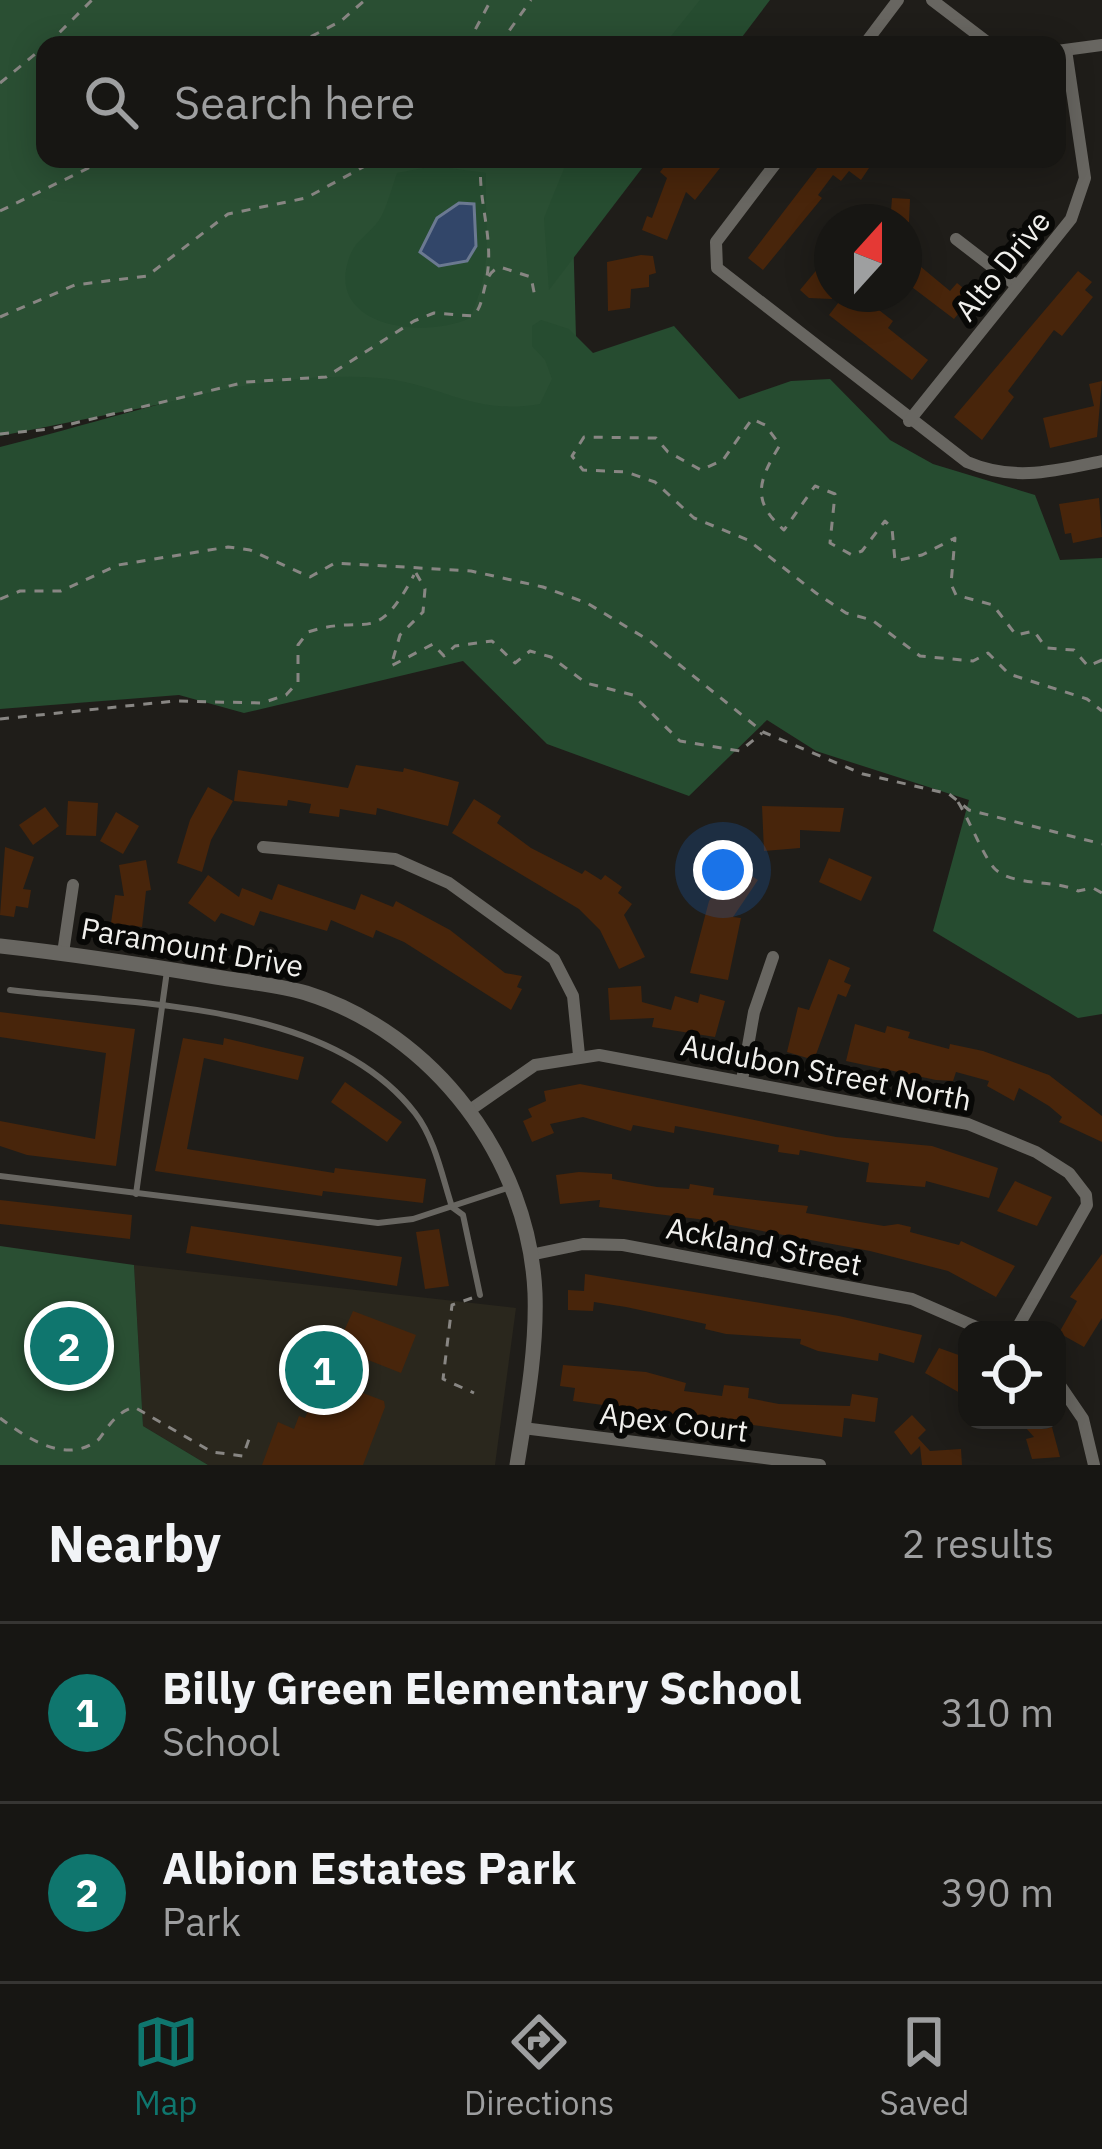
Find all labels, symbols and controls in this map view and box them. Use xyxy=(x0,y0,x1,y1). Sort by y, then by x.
search box xyxy=(36,36,1066,168)
icon: search xyxy=(78,69,144,135)
text: Search here xyxy=(174,73,415,131)
street label: Alto Drive xyxy=(945,202,1058,328)
north arrow xyxy=(814,204,922,312)
your location xyxy=(693,840,753,900)
street label: Paramount Drive xyxy=(78,908,306,985)
street label: Audubon Street North xyxy=(678,1024,975,1119)
street label: Ackland Street xyxy=(663,1207,865,1284)
pin: 2 xyxy=(30,1301,108,1391)
map controls xyxy=(958,1321,1066,1429)
button: locate xyxy=(958,1321,1066,1429)
pin: 1 xyxy=(285,1325,363,1415)
street label: Apex Court xyxy=(598,1393,751,1450)
text: Nearby xyxy=(48,1510,221,1576)
text: 2 results xyxy=(902,1518,1054,1569)
text: Billy Green Elementary School xyxy=(162,1658,802,1716)
text: 1 xyxy=(75,1687,99,1738)
text: 310 m xyxy=(941,1687,1054,1738)
text: School xyxy=(162,1716,281,1767)
text: Albion Estates Park xyxy=(162,1838,576,1896)
text: 2 xyxy=(75,1867,99,1918)
text: 390 m xyxy=(941,1867,1054,1918)
text: Park xyxy=(162,1896,241,1947)
tab: Map xyxy=(133,2009,199,2124)
tab: Directions xyxy=(464,2009,614,2124)
tab: Saved xyxy=(880,2009,969,2124)

